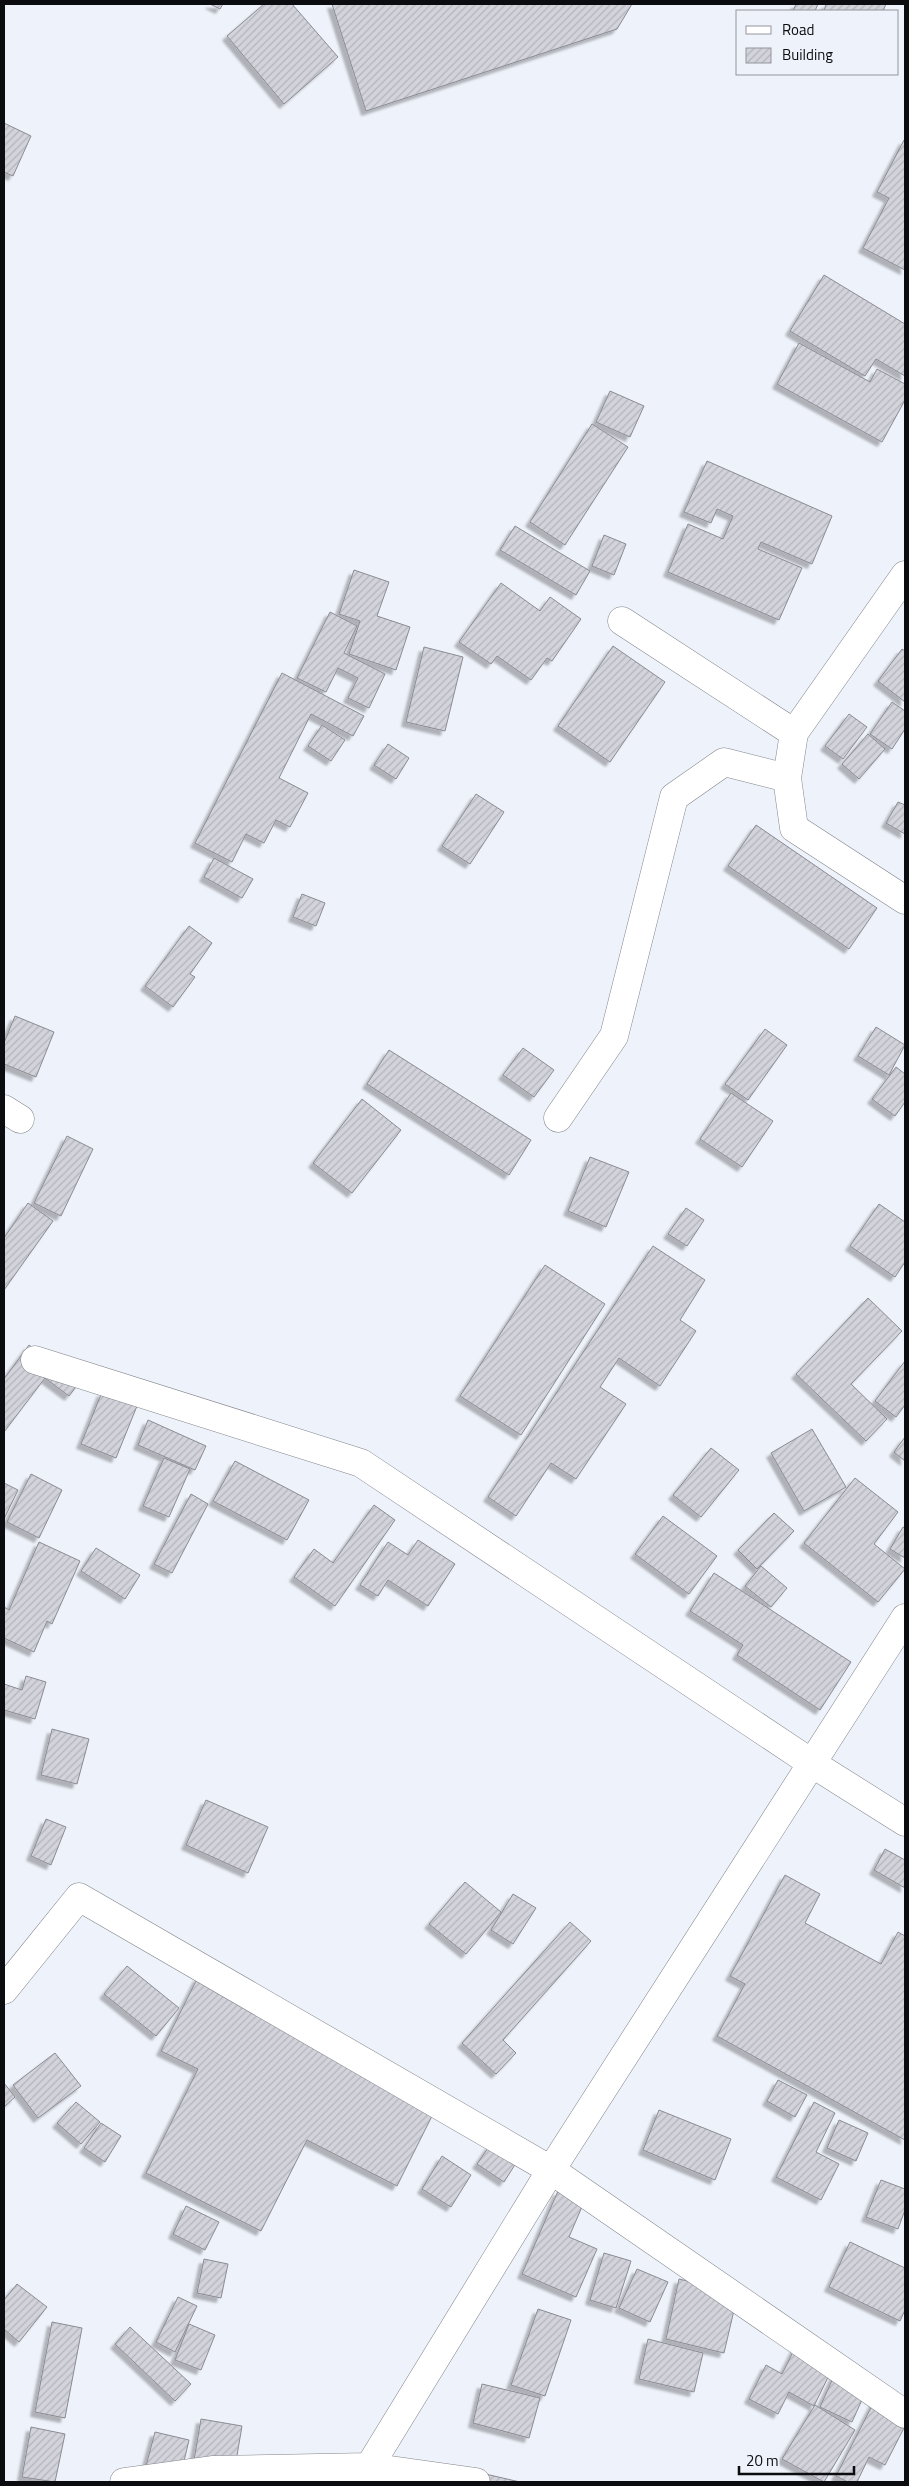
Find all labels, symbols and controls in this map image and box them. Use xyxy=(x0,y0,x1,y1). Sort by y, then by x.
legend xyxy=(736,10,899,75)
text: Road xyxy=(782,18,814,41)
text: Building xyxy=(782,43,833,66)
scale bar xyxy=(739,2444,854,2476)
text: 20 m xyxy=(746,2449,779,2472)

